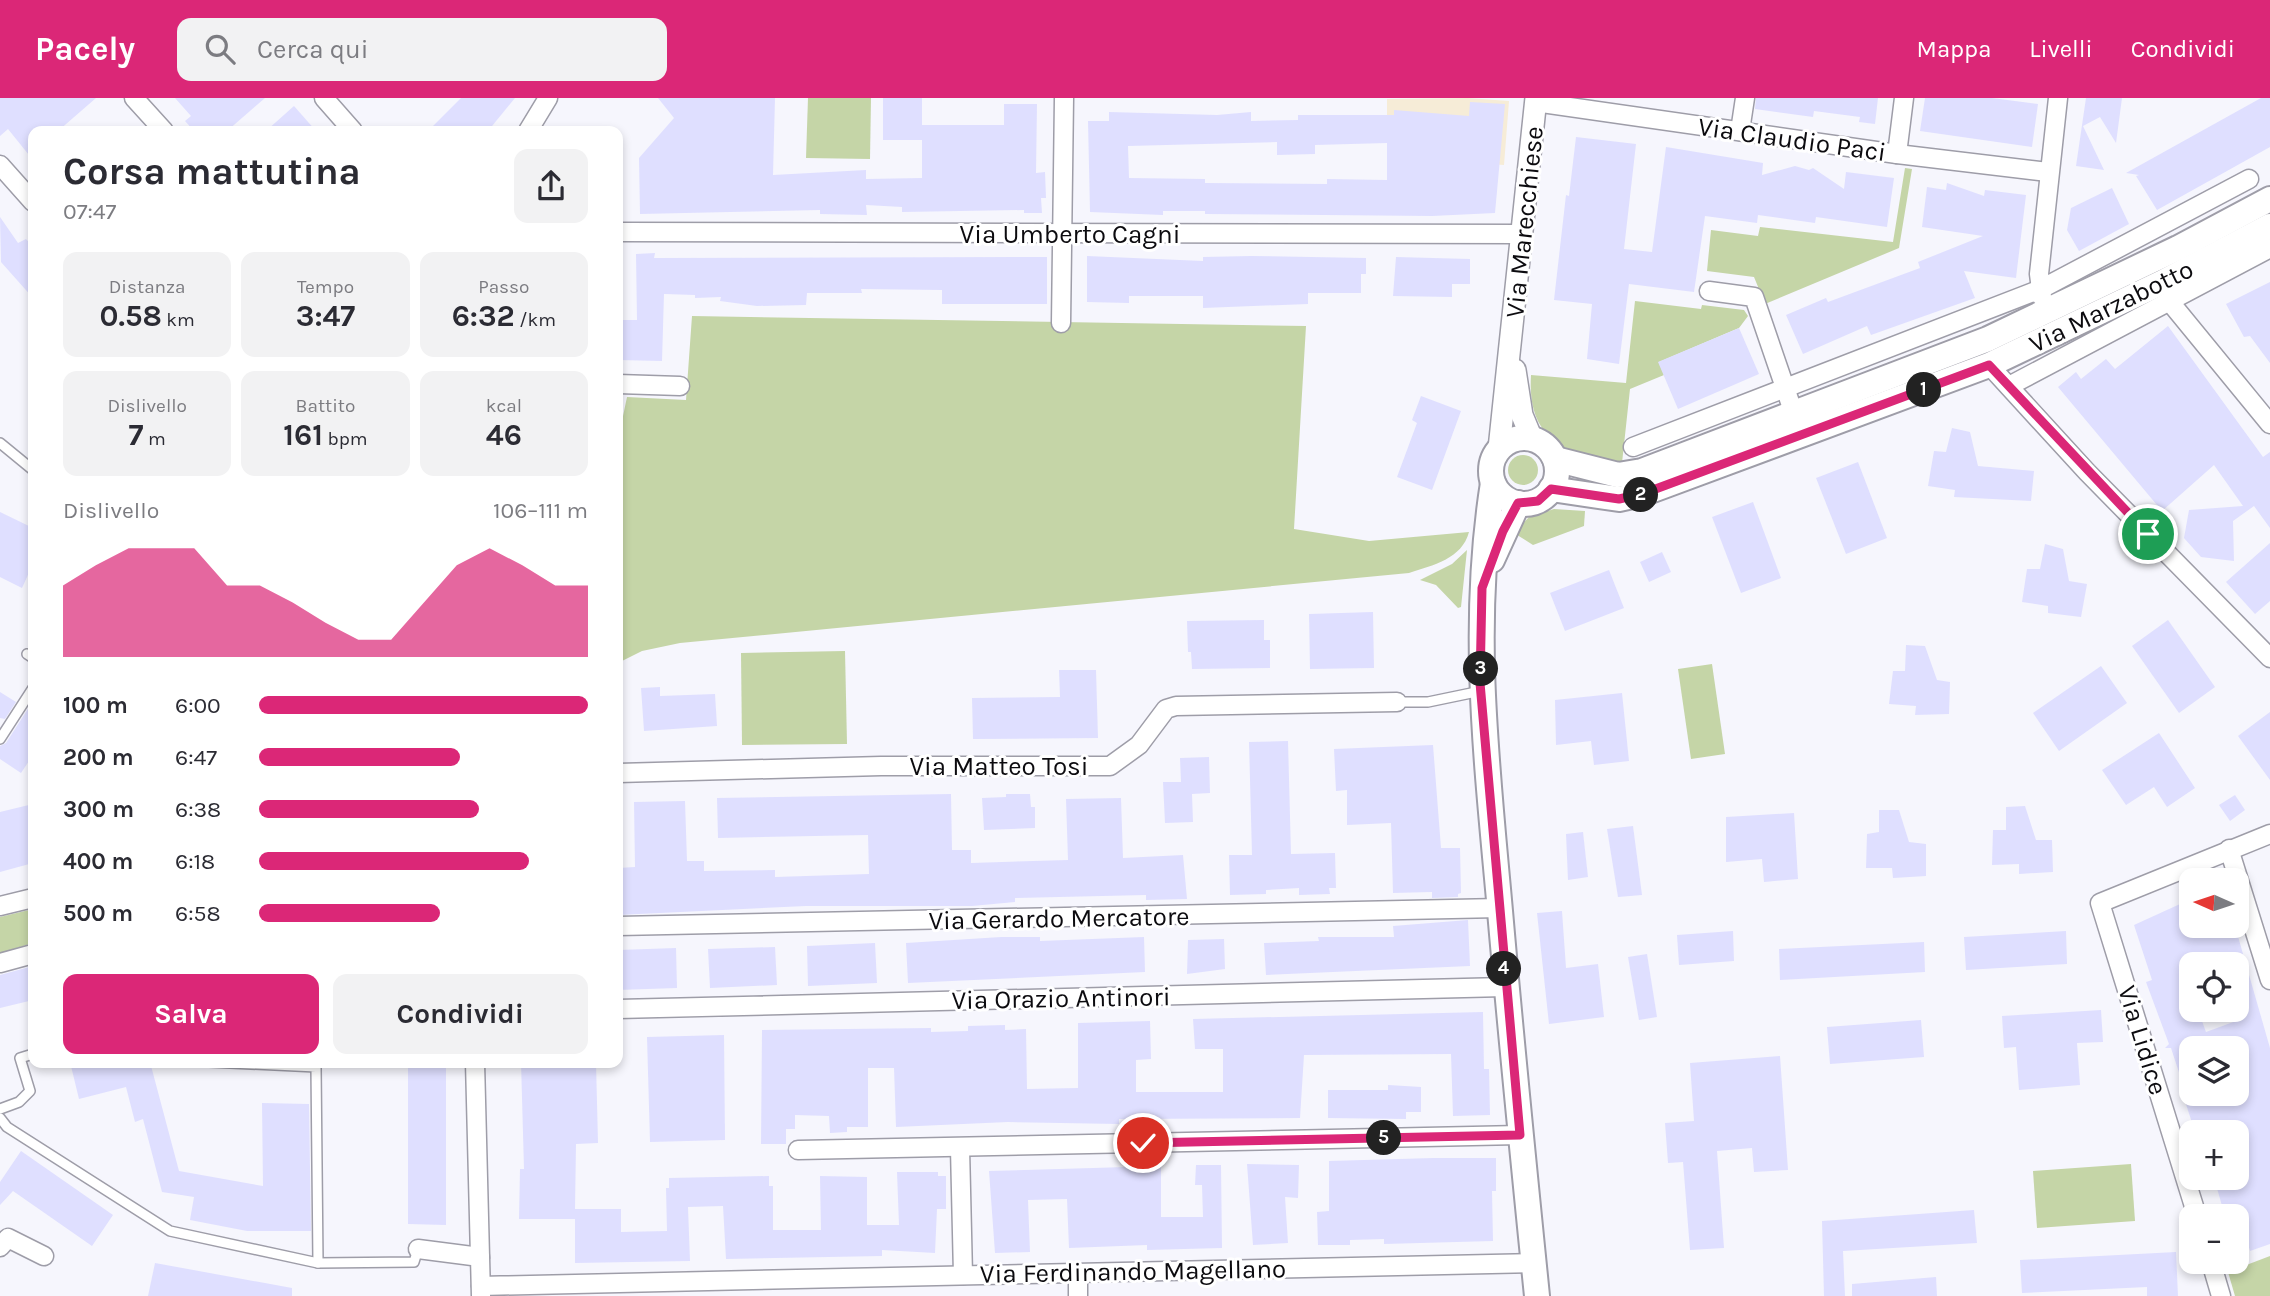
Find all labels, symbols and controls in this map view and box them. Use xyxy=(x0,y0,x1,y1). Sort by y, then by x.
search box xyxy=(177,18,667,81)
text: Pacely xyxy=(35,30,135,68)
icon: search xyxy=(201,30,239,68)
text: Cerca qui xyxy=(257,34,368,65)
text: Mappa xyxy=(1917,35,1991,63)
text: Livelli xyxy=(2029,35,2093,63)
text: Condividi xyxy=(2131,35,2235,63)
street label: Via Claudio Paci xyxy=(1696,111,1888,168)
street label: Via Marecchiese xyxy=(1499,125,1550,319)
text: Corsa mattutina xyxy=(63,149,361,194)
button: share xyxy=(514,149,588,223)
text: 07:47 xyxy=(63,198,116,225)
street label: Via Umberto Cagni xyxy=(960,219,1180,250)
street label: Via Marzabotto xyxy=(2024,253,2198,360)
text: Distanza xyxy=(109,276,186,298)
text: Tempo xyxy=(297,276,354,298)
text: Passo xyxy=(478,276,529,298)
text: 0.58 xyxy=(100,298,162,334)
text: 3:47 xyxy=(296,298,355,334)
text: 6:32 xyxy=(452,298,515,334)
text: km xyxy=(162,309,195,331)
text: /km xyxy=(515,309,556,331)
pin: 1 xyxy=(1906,372,1941,408)
text: 1 xyxy=(1920,378,1927,400)
text: Dislivello xyxy=(107,395,187,417)
text: Battito xyxy=(296,395,355,417)
text: kcal xyxy=(486,395,522,417)
text: 7 xyxy=(129,417,143,453)
text: 161 xyxy=(283,417,323,453)
text: 46 xyxy=(486,417,522,453)
text: m xyxy=(143,428,166,450)
text: bpm xyxy=(323,428,368,450)
pin: 2 xyxy=(1624,478,1658,512)
text: 2 xyxy=(1635,483,1646,505)
text: Dislivello xyxy=(63,497,159,524)
text: 106–111 m xyxy=(493,497,588,524)
pin xyxy=(2118,504,2178,564)
icon: arrive xyxy=(2129,515,2167,553)
pin: 3 xyxy=(1464,652,1498,686)
text: 3 xyxy=(1475,657,1486,679)
text: 100 m xyxy=(63,692,128,719)
text: 6:00 xyxy=(175,692,221,719)
text: 200 m xyxy=(63,744,134,771)
text: 6:47 xyxy=(175,744,217,771)
street label: Via Matteo Tosi xyxy=(909,751,1089,782)
text: 300 m xyxy=(63,796,134,823)
text: 6:38 xyxy=(175,796,221,823)
text: 400 m xyxy=(63,848,133,875)
text: 6:18 xyxy=(175,848,215,875)
north arrow xyxy=(2179,868,2249,938)
map controls xyxy=(2179,868,2249,1274)
text: 500 m xyxy=(63,900,133,927)
text: 6:58 xyxy=(175,900,221,927)
street label: Via Gerardo Mercatore xyxy=(928,901,1190,936)
pin: 4 xyxy=(1486,952,1522,986)
button: locate xyxy=(2179,952,2249,1022)
text: 4 xyxy=(1498,957,1509,979)
button: Salva xyxy=(63,974,319,1054)
button: Condividi xyxy=(333,974,588,1054)
street label: Via Orazio Antinori xyxy=(951,981,1171,1016)
street label: Via Lidice xyxy=(2111,982,2174,1099)
button: layers xyxy=(2179,1036,2249,1106)
pin xyxy=(1113,1113,1173,1173)
button: + xyxy=(2179,1120,2249,1190)
pin: 5 xyxy=(1366,1121,1402,1156)
icon: check xyxy=(1124,1124,1162,1162)
text: 5 xyxy=(1378,1126,1389,1148)
button: − xyxy=(2179,1204,2249,1274)
street label: Via Ferdinando Magellano xyxy=(980,1253,1286,1290)

